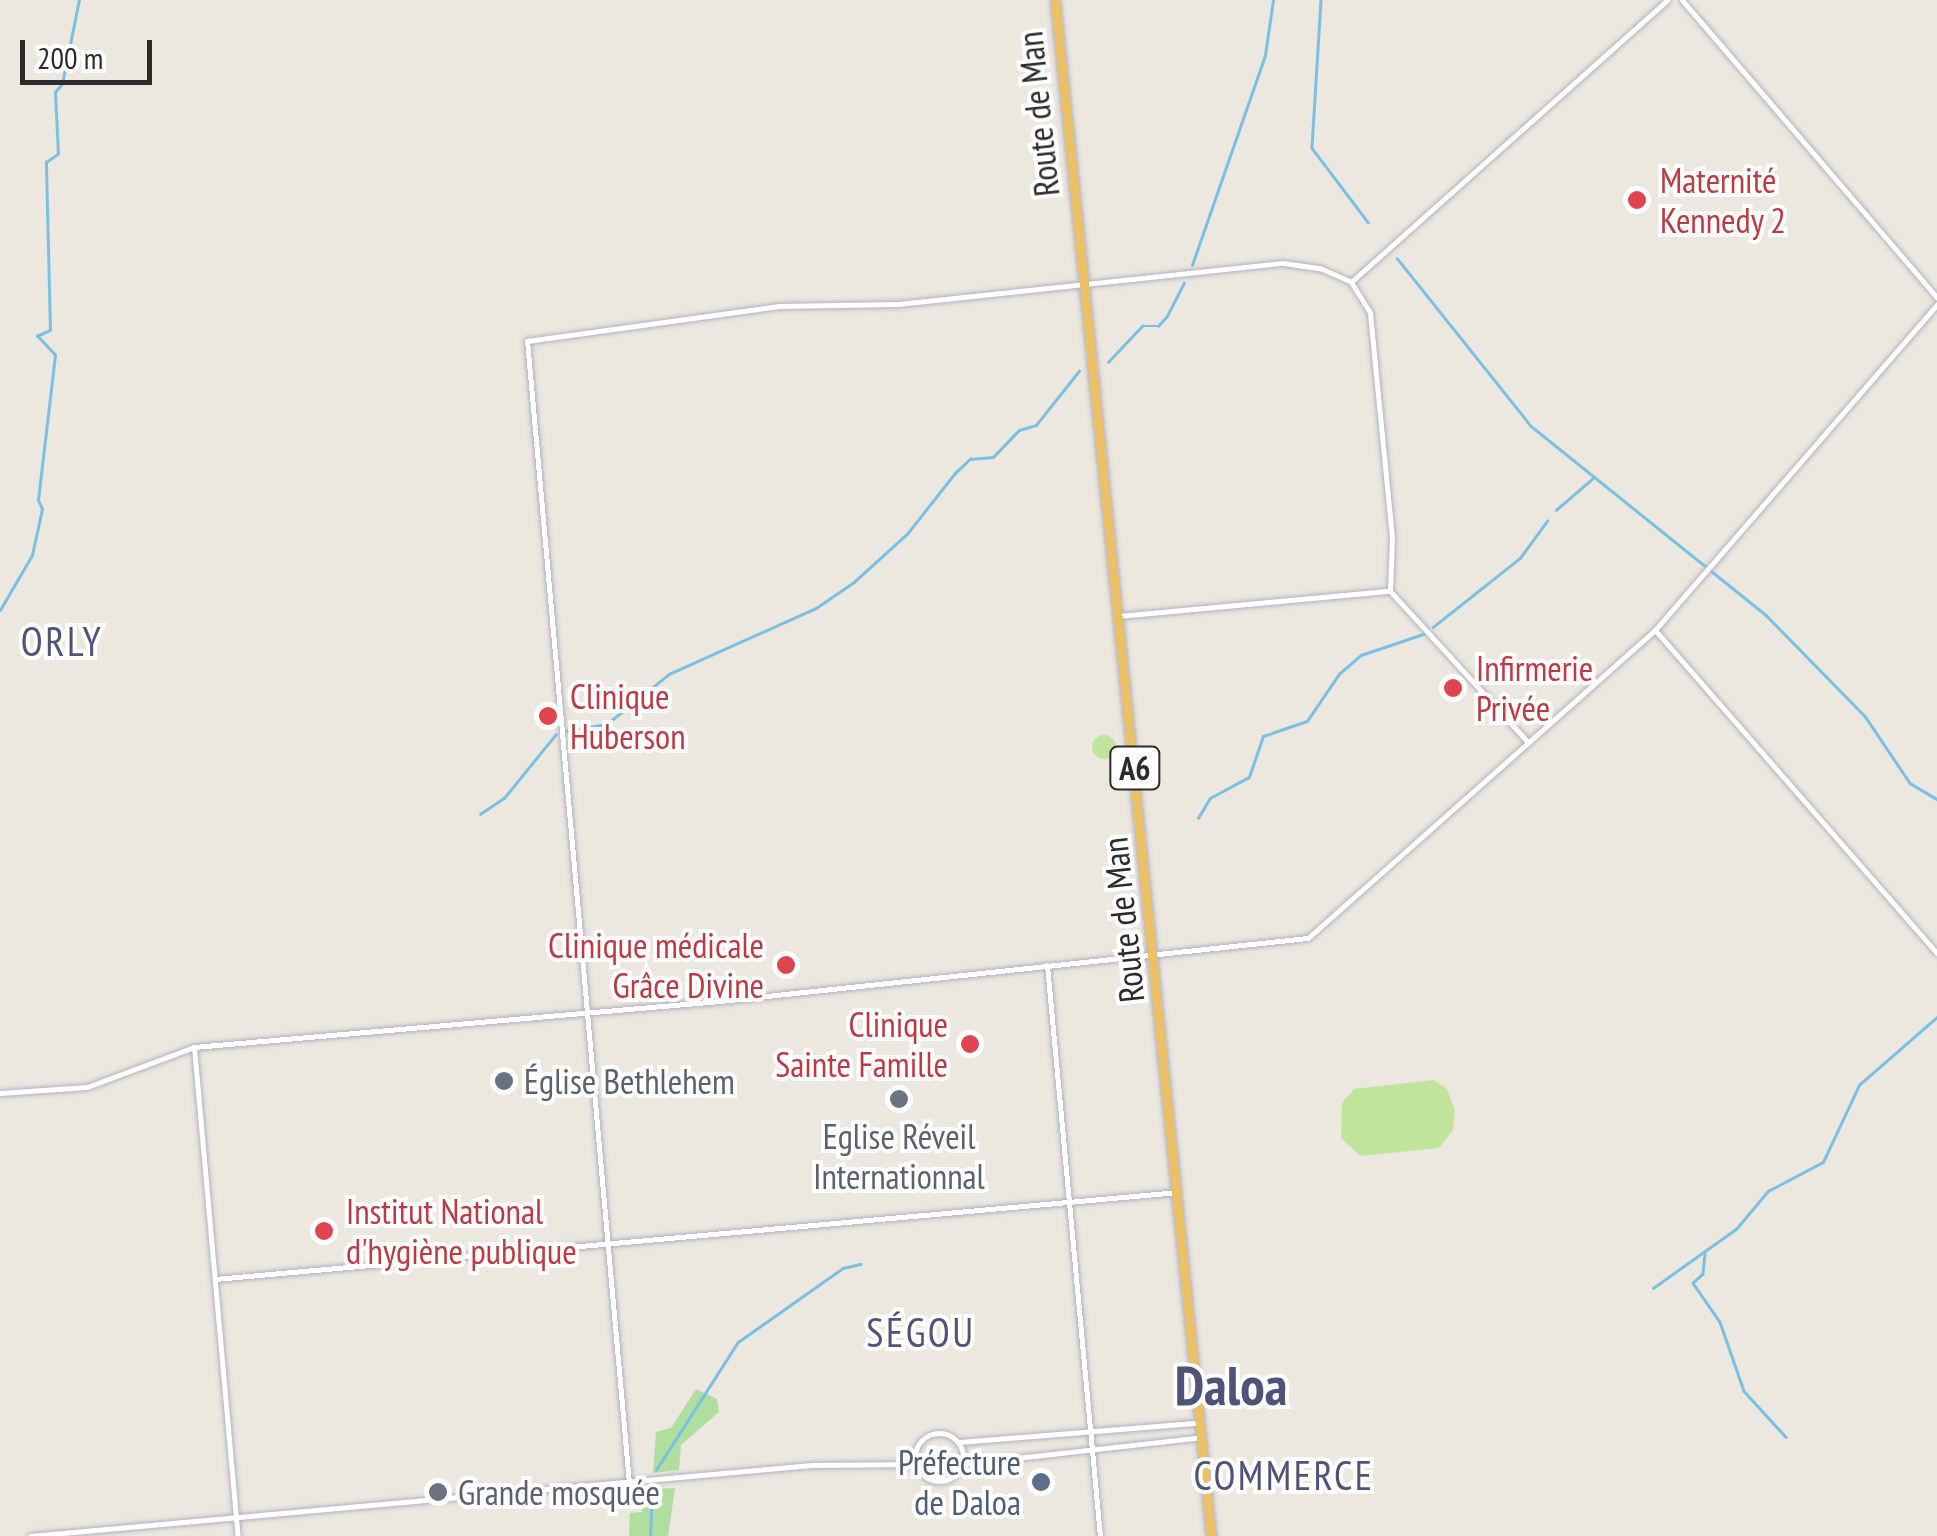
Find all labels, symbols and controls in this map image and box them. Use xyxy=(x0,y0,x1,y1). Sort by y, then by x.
scale bar xyxy=(25,20,158,82)
street label: Route de Man xyxy=(1008,29,1068,199)
text: 200 m xyxy=(37,38,103,77)
place label: Maternité Kennedy 2 xyxy=(1660,159,1787,241)
marker: Maternité Kennedy 2 xyxy=(1624,187,1650,213)
district label: ORLY xyxy=(21,617,103,665)
place label: Infirmerie Privée xyxy=(1476,647,1593,729)
place label: Clinique Huberson xyxy=(570,675,685,757)
marker: Infirmerie Privée xyxy=(1440,675,1466,701)
marker: Clinique Huberson xyxy=(535,703,561,729)
road number: A6 xyxy=(1108,741,1162,795)
street label: Route de Man xyxy=(1093,835,1153,1005)
place label: Clinique médicale Grâce Divine xyxy=(548,924,764,1006)
marker: Clinique médicale Grâce Divine xyxy=(773,952,799,978)
place label: Clinique Sainte Famille xyxy=(775,1003,948,1085)
marker: Clinique Sainte Famille xyxy=(957,1031,983,1057)
place label: Église Bethlehem xyxy=(524,1060,735,1102)
marker: Église Bethlehem xyxy=(493,1070,515,1092)
marker: Eglise Réveil Internationnal xyxy=(888,1088,910,1110)
place label: Eglise Réveil Internationnal xyxy=(813,1115,985,1197)
place label: Institut National d'hygiène publique xyxy=(346,1190,577,1272)
marker: Institut National d'hygiène publique xyxy=(311,1218,337,1244)
district label: SÉGOU xyxy=(866,1308,976,1356)
district label: Daloa xyxy=(1175,1352,1287,1418)
place label: Préfecture de Daloa xyxy=(898,1441,1021,1523)
district label: COMMERCE xyxy=(1193,1451,1375,1499)
place label: Grande mosquée xyxy=(458,1471,660,1513)
marker: Préfecture de Daloa xyxy=(1030,1471,1052,1493)
marker: Grande mosquée xyxy=(427,1481,449,1503)

